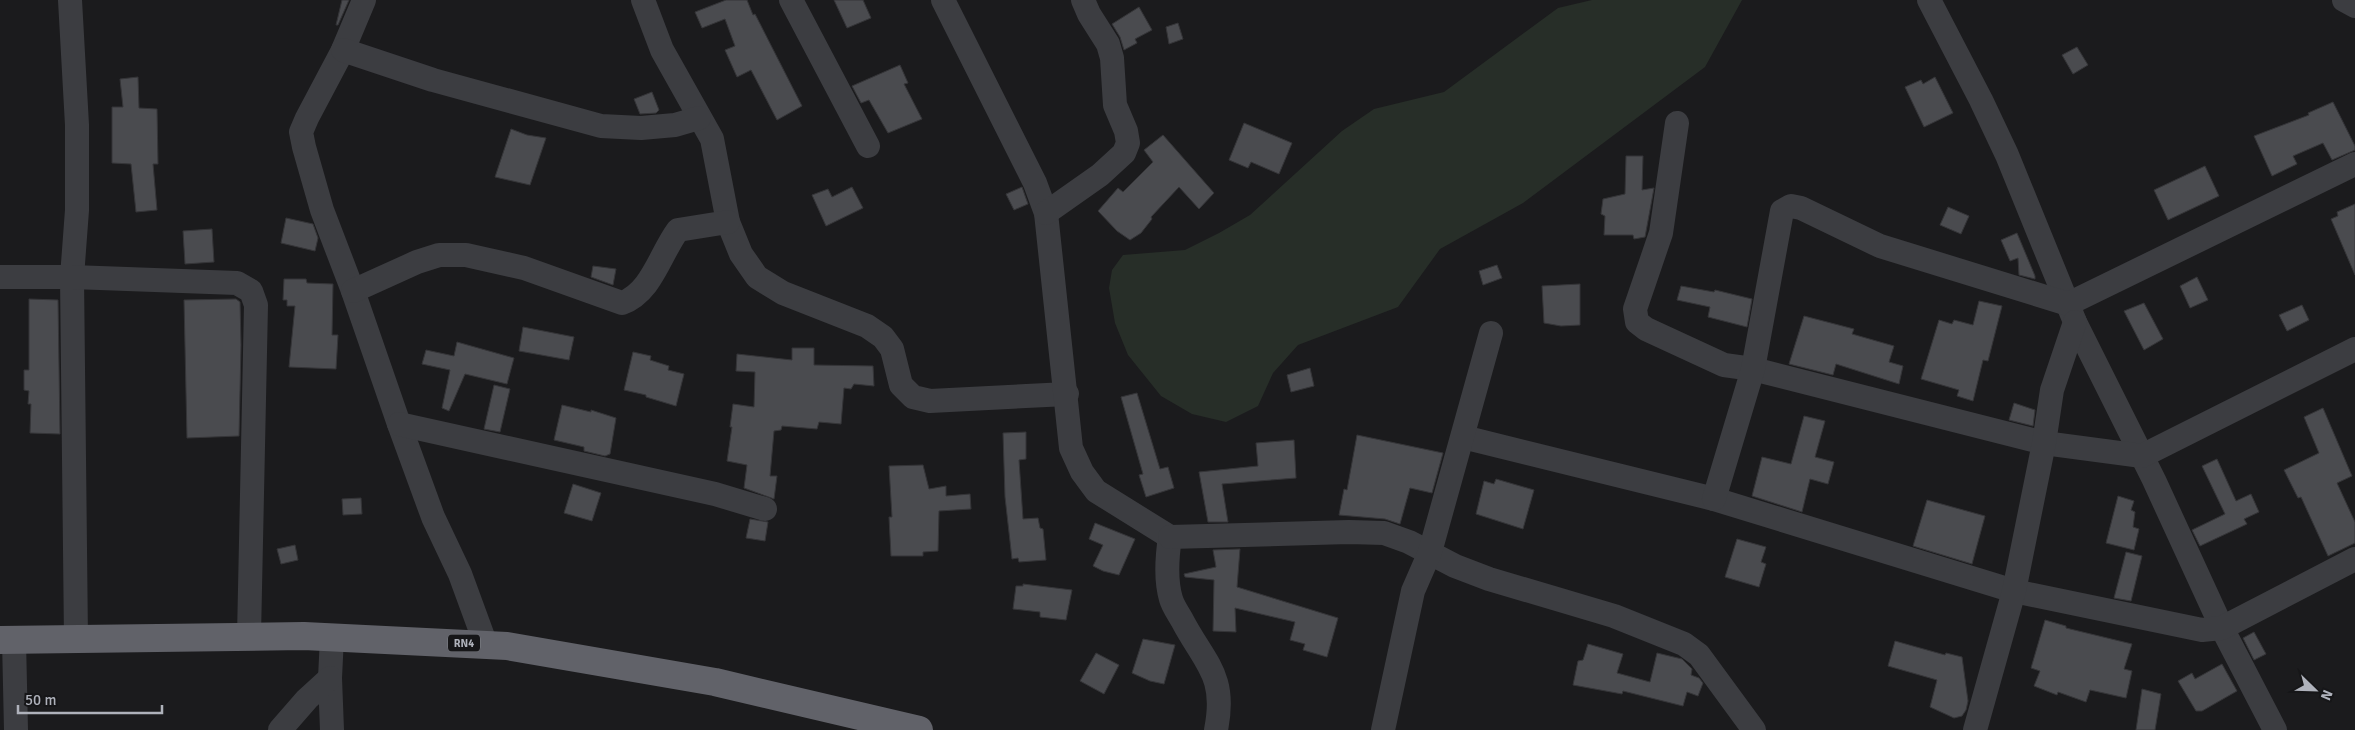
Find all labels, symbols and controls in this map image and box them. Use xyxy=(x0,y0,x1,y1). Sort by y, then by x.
road number: RN4 xyxy=(448,634,480,651)
north arrow xyxy=(2290,665,2340,715)
scale bar xyxy=(18,682,161,714)
text: N xyxy=(2317,687,2336,703)
text: 50 m xyxy=(25,691,56,709)

